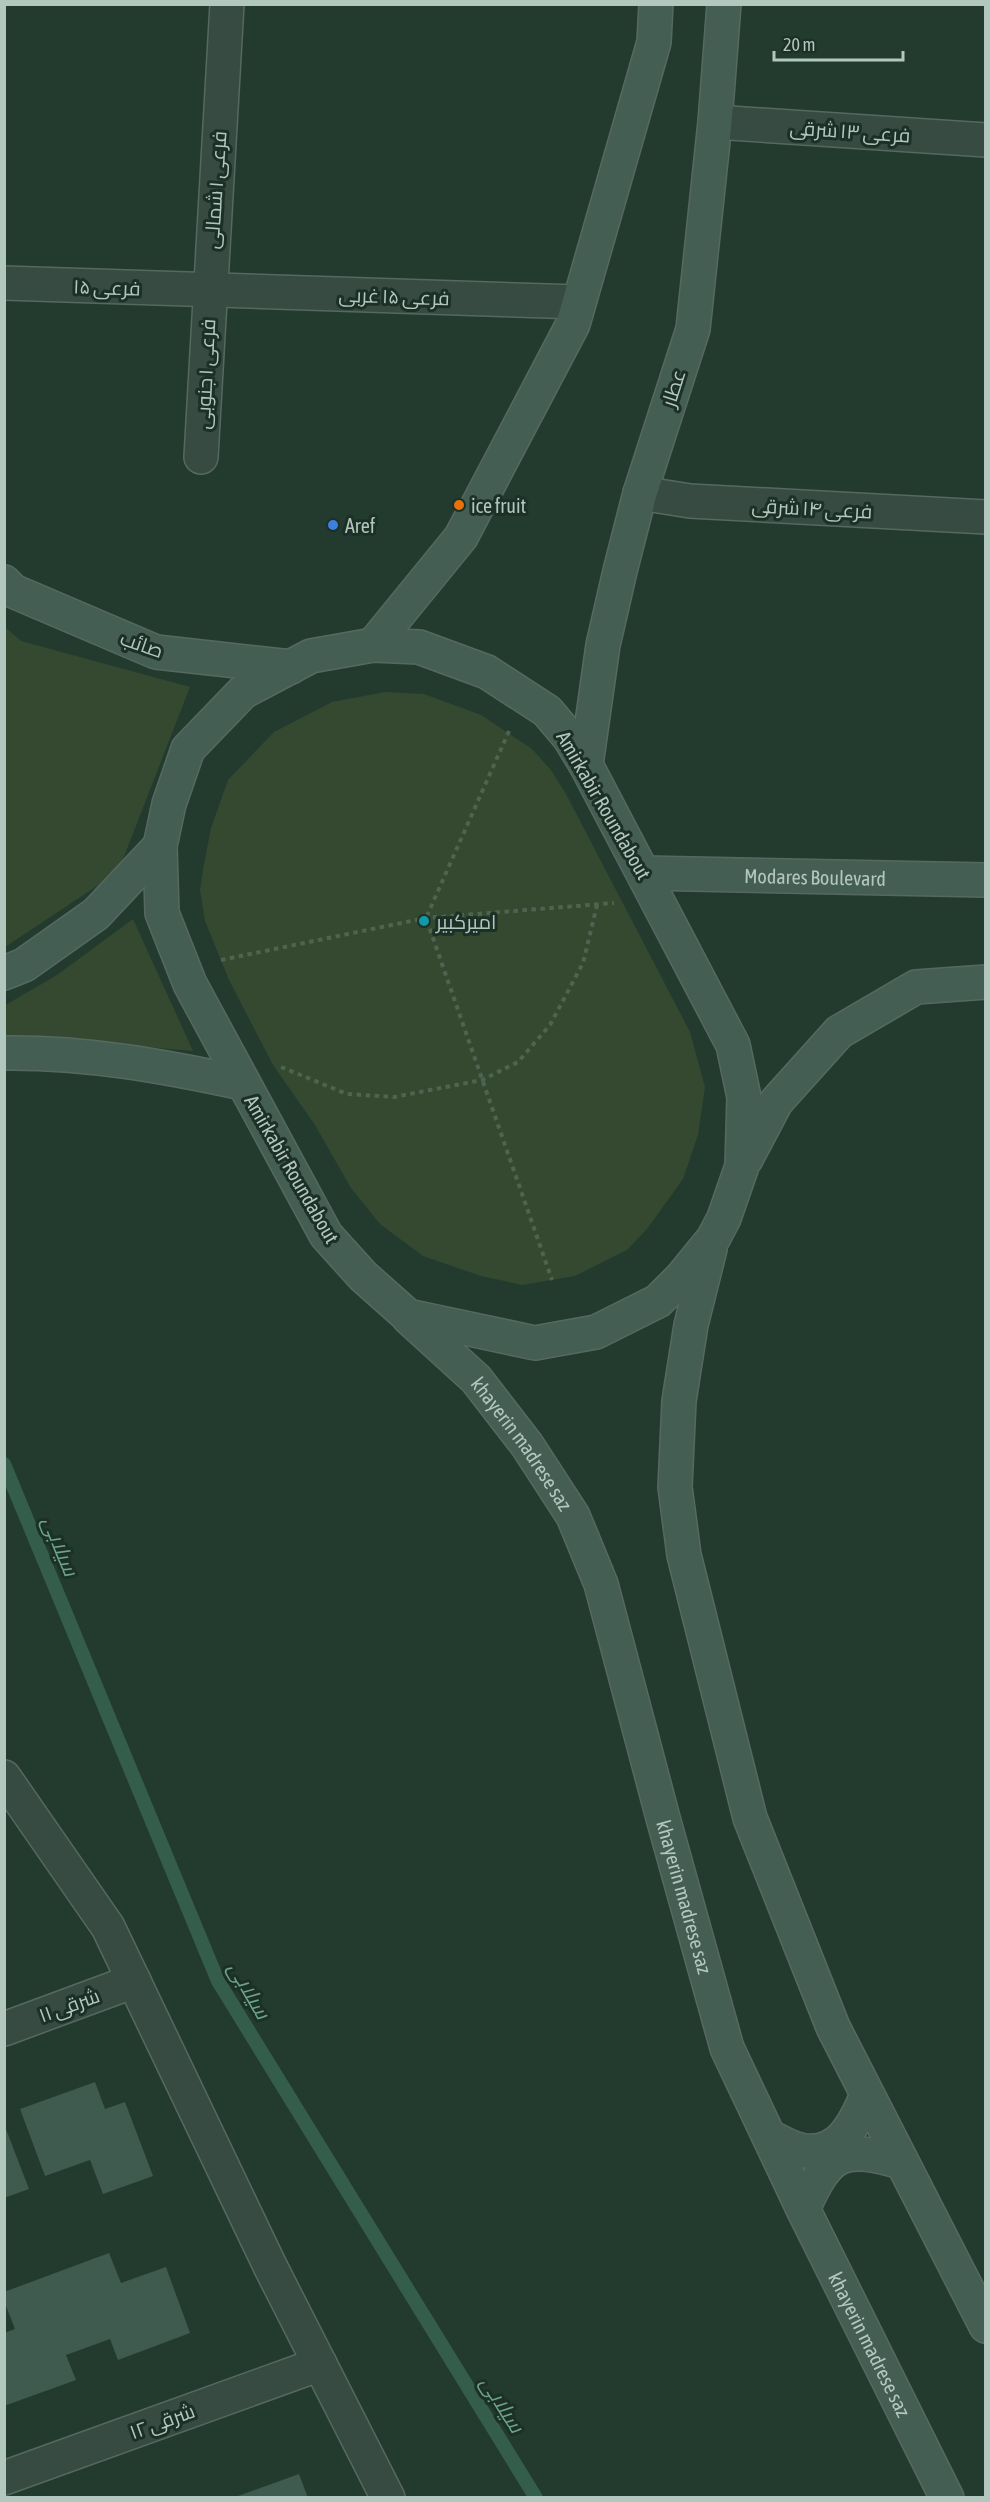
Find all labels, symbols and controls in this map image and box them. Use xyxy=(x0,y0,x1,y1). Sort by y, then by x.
scale bar xyxy=(774,24,903,62)
text: 20 m xyxy=(783,34,815,55)
street label: فرعی ۱۳ شرقی xyxy=(789,115,911,149)
street label: فرعی ۱ شمالی xyxy=(199,130,233,250)
street label: فرعی ۱۵ xyxy=(73,274,141,302)
street label: فرعی ۱۵ غربی xyxy=(338,283,450,311)
street label: فرعی ۱ جنوبی xyxy=(191,318,221,430)
street label: عطار xyxy=(656,366,691,411)
street label: فرعی ۱۴ شرقی xyxy=(751,493,873,525)
place label: ice fruit xyxy=(471,494,526,517)
marker: ice fruit xyxy=(452,498,466,512)
place label: Aref xyxy=(345,514,376,537)
marker: Aref xyxy=(326,518,340,532)
street label: صائب xyxy=(117,626,167,662)
street label: Amirkabir Roundabout xyxy=(552,727,656,883)
street label: Modares Boulevard xyxy=(744,864,886,889)
place label: امیرکبیر xyxy=(435,910,496,934)
marker: امیرکبیر xyxy=(417,914,431,928)
street label: Amirkabir Roundabout xyxy=(240,1091,344,1247)
street label: khayerin madrese saz xyxy=(467,1372,578,1514)
water label: سیلابی xyxy=(36,1513,84,1580)
street label: khayerin madrese saz xyxy=(653,1817,717,1976)
water label: سیلابی xyxy=(222,1957,276,2024)
street label: ۱۱ شرقی xyxy=(35,1983,103,2028)
street label: khayerin madrese saz xyxy=(825,2268,916,2420)
water label: سیلابی xyxy=(475,2371,530,2438)
street label: ۱۲ شرقی xyxy=(126,2399,198,2445)

